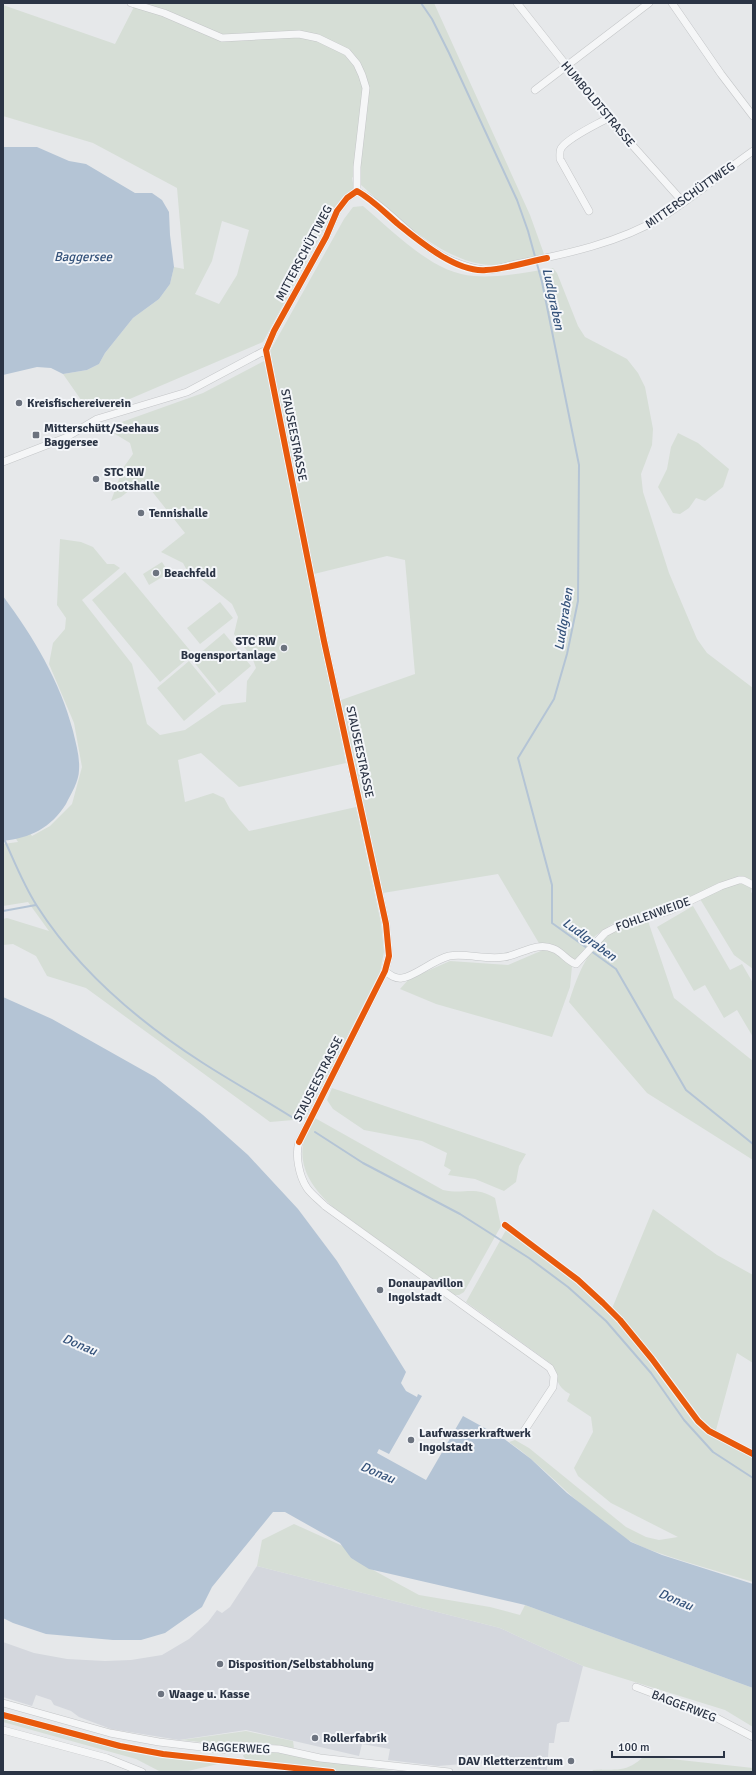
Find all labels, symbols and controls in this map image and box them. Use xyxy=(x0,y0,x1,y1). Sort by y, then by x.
street label: HUMBOLDTSTRASSE xyxy=(557,58,638,150)
street label: MITTERSCHÜTTWEG xyxy=(642,159,738,232)
street label: MITTERSCHÜTTWEG xyxy=(273,203,336,304)
water label: Baggersee xyxy=(54,249,114,265)
water label: Ludlgraben xyxy=(539,267,568,332)
street label: STAUSEESTRASSE xyxy=(277,388,310,483)
place label: Kreisfischereiverein xyxy=(27,396,131,411)
marker: Kreisfischereiverein xyxy=(14,398,24,408)
place label: Mitterschütt/Seehaus Baggersee xyxy=(44,421,160,450)
marker: Mitterschütt/Seehaus Baggersee xyxy=(31,430,41,440)
place label: STC RW Bootshalle xyxy=(104,465,160,494)
marker: STC RW Bootshalle xyxy=(91,474,101,484)
place label: Tennishalle xyxy=(149,506,208,521)
marker: Tennishalle xyxy=(136,508,146,518)
place label: Beachfeld xyxy=(164,566,217,581)
marker: Beachfeld xyxy=(151,568,161,578)
water label: Ludlgraben xyxy=(551,586,577,651)
place label: STC RW Bogensportanlage xyxy=(181,634,276,663)
marker: STC RW Bogensportanlage xyxy=(279,643,289,653)
street label: STAUSEESTRASSE xyxy=(342,705,377,800)
street label: FOHLENWEIDE xyxy=(614,894,693,935)
water label: Ludlgraben xyxy=(559,915,620,965)
street label: STAUSEESTRASSE xyxy=(290,1034,347,1124)
place label: Donaupavillon Ingolstadt xyxy=(388,1276,464,1305)
marker: Donaupavillon Ingolstadt xyxy=(375,1285,385,1295)
water label: Donau xyxy=(60,1331,100,1360)
place label: Laufwasserkraftwerk Ingolstadt xyxy=(419,1426,532,1455)
marker: Laufwasserkraftwerk Ingolstadt xyxy=(406,1435,416,1445)
water label: Donau xyxy=(358,1459,398,1488)
water label: Donau xyxy=(656,1586,696,1615)
place label: Disposition/Selbstabholung xyxy=(228,1657,375,1672)
marker: Disposition/Selbstabholung xyxy=(215,1659,225,1669)
place label: Waage u. Kasse xyxy=(169,1687,250,1702)
street label: BAGGERWEG xyxy=(649,1687,718,1726)
marker: Waage u. Kasse xyxy=(156,1689,166,1699)
place label: Rollerfabrik xyxy=(323,1731,387,1746)
marker: Rollerfabrik xyxy=(310,1733,320,1743)
scale bar xyxy=(612,1733,724,1759)
street label: BAGGERWEG xyxy=(202,1740,270,1757)
text: 100 m xyxy=(618,1740,650,1755)
place label: DAV Kletterzentrum xyxy=(458,1754,563,1769)
marker: DAV Kletterzentrum xyxy=(566,1756,576,1766)

